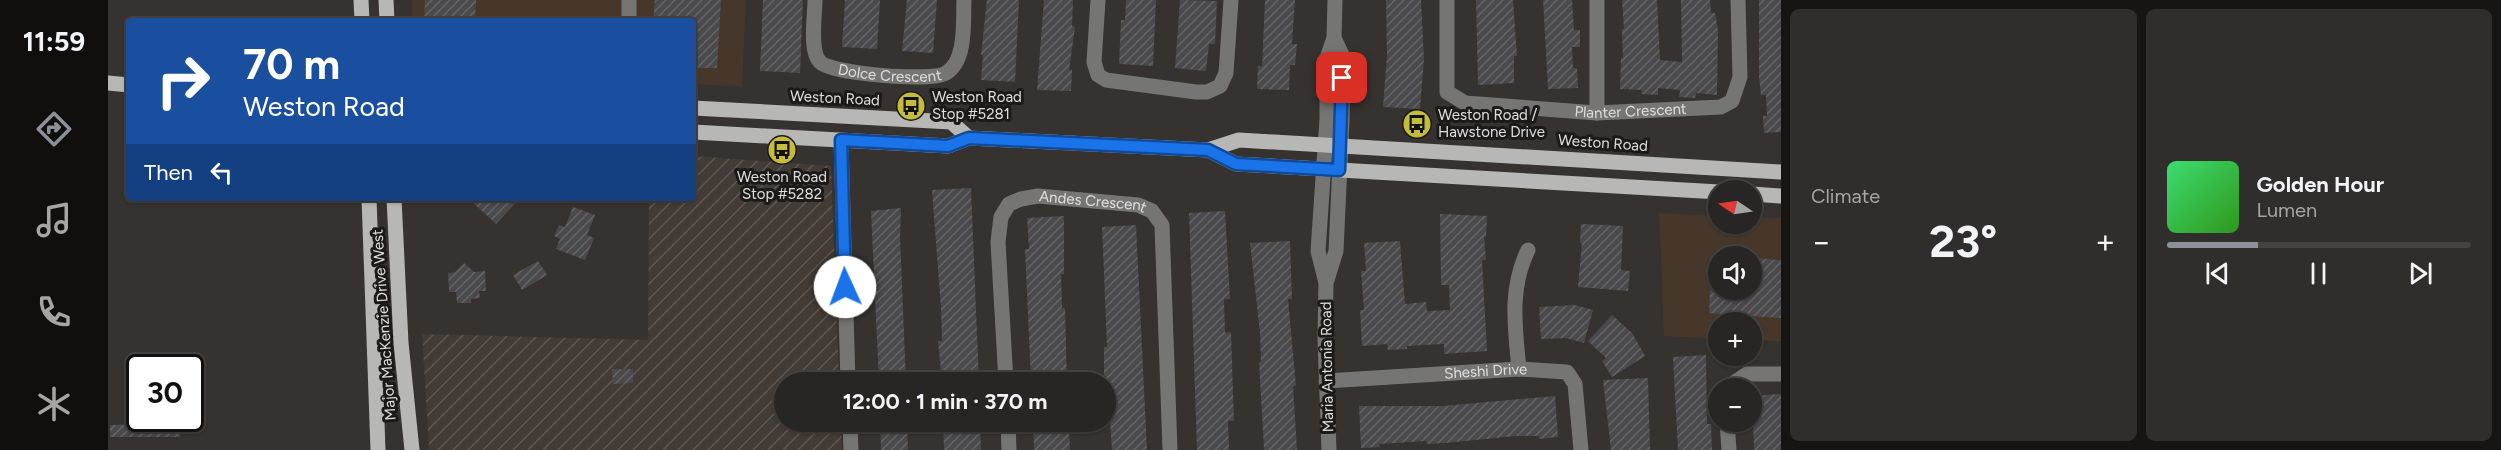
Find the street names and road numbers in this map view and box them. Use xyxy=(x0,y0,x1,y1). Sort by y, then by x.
street label: Dolce Crescent xyxy=(836,60,944,86)
street label: Weston Road xyxy=(790,87,880,109)
street label: Planter Crescent xyxy=(1574,100,1687,122)
street label: Weston Road xyxy=(1558,131,1648,155)
street label: Andes Crescent xyxy=(1038,187,1150,217)
street label: Major MacKenzie Drive West xyxy=(368,228,400,421)
street label: Maria Antonia Road xyxy=(1317,301,1337,433)
street label: Sheshi Drive xyxy=(1444,360,1528,383)

